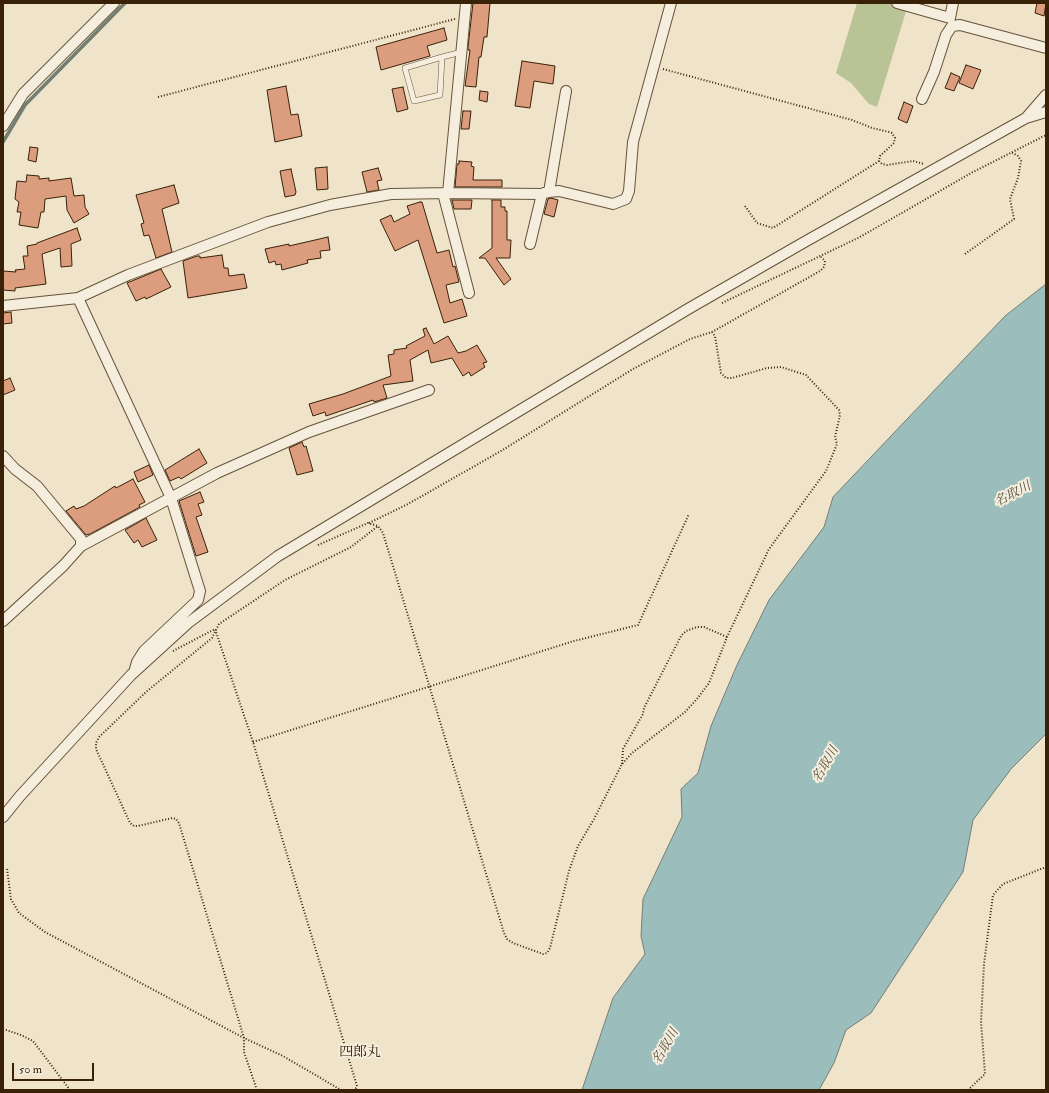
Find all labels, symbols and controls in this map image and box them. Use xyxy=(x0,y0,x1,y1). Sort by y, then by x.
water label: 名取川 xyxy=(992,479,1034,511)
water label: 名取川 xyxy=(809,744,843,786)
water label: 名取川 xyxy=(649,1026,683,1068)
district label: 四郎丸 xyxy=(339,1045,381,1061)
scale bar xyxy=(14,1055,96,1081)
text: 50 m xyxy=(19,1062,42,1077)

